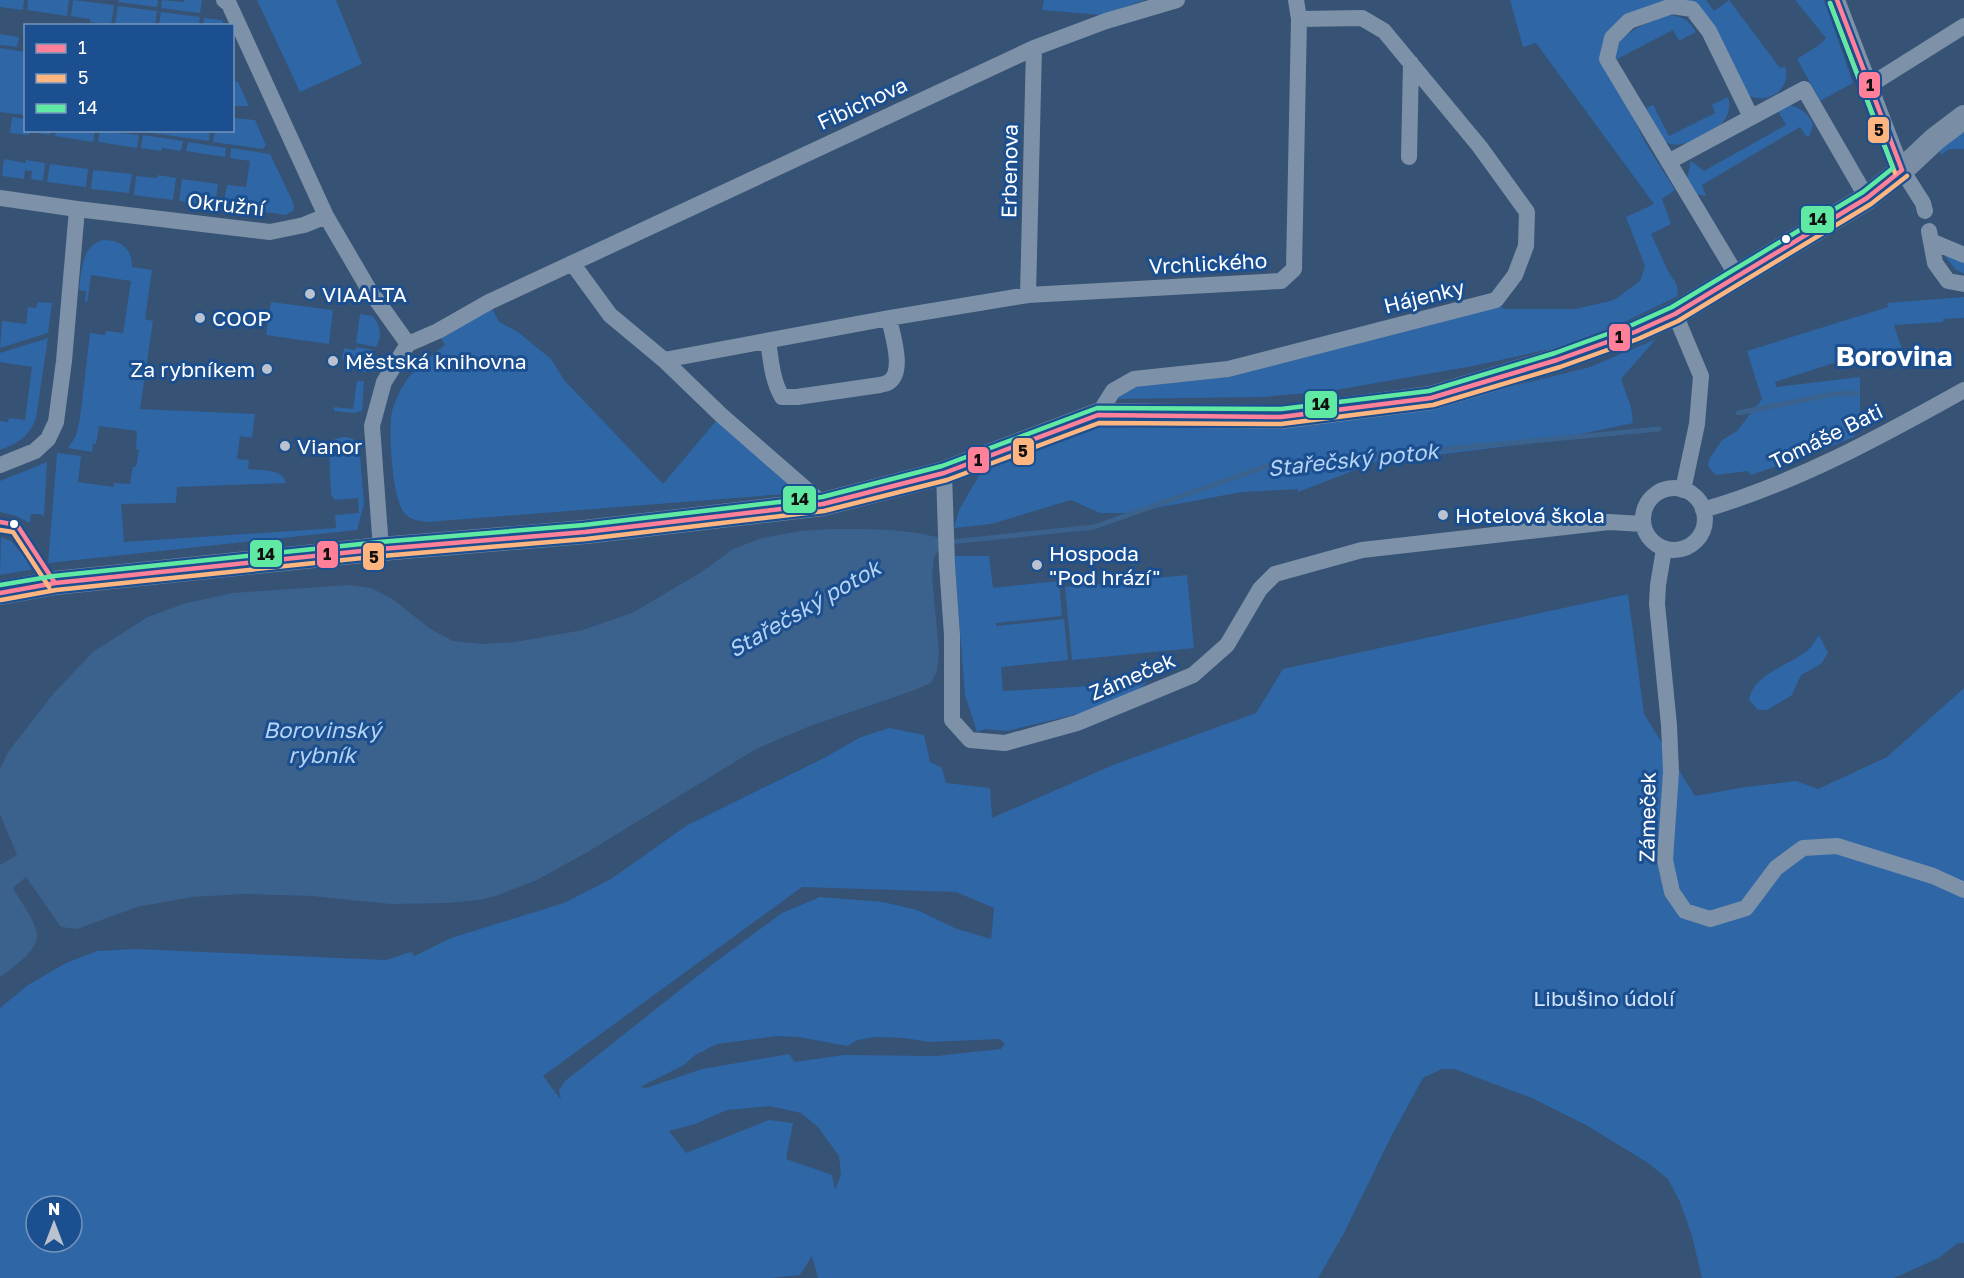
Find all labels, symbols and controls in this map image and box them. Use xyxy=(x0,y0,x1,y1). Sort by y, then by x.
legend xyxy=(24,24,234,132)
text: 1 xyxy=(78,36,87,58)
text: 5 xyxy=(78,66,88,88)
street label: Fibichova xyxy=(813,71,911,135)
line badge: 1 xyxy=(1858,71,1881,99)
text: 1 xyxy=(1866,75,1874,95)
text: 14 xyxy=(78,96,98,118)
line badge: 5 xyxy=(1867,116,1890,144)
text: 5 xyxy=(1874,120,1884,140)
street label: Erbenova xyxy=(995,124,1023,218)
street label: Okružní xyxy=(186,187,267,221)
line badge: 14 xyxy=(1800,205,1835,234)
text: 14 xyxy=(1809,209,1827,229)
unlabelled marker xyxy=(1780,233,1792,245)
street label: Vrchlického xyxy=(1148,247,1268,279)
street label: Hájenky xyxy=(1381,273,1467,319)
place label: VIAALTA xyxy=(322,281,407,307)
marker: VIAALTA xyxy=(303,287,317,301)
place label: COOP xyxy=(212,305,271,331)
marker: COOP xyxy=(193,311,207,325)
line badge: 1 xyxy=(1608,323,1631,352)
text: 1 xyxy=(1615,327,1623,347)
district label: Borovina xyxy=(1836,340,1952,372)
place label: Městská knihovna xyxy=(345,348,527,374)
marker: Městská knihovna xyxy=(326,354,340,368)
place label: Za rybníkem xyxy=(131,356,255,382)
marker: Za rybníkem xyxy=(260,362,274,376)
line badge: 14 xyxy=(1304,390,1338,419)
text: 14 xyxy=(1312,394,1330,414)
street label: Tomáše Bati xyxy=(1765,397,1887,475)
place label: Vianor xyxy=(297,433,362,459)
water label: Stařečský potok xyxy=(1266,436,1442,481)
line badge: 5 xyxy=(1012,437,1035,466)
marker: Vianor xyxy=(278,439,292,453)
text: 5 xyxy=(1018,441,1028,461)
line badge: 1 xyxy=(967,446,990,474)
text: 1 xyxy=(974,450,982,470)
line badge: 14 xyxy=(782,485,817,514)
text: 14 xyxy=(791,489,809,509)
place label: Hotelová škola xyxy=(1455,502,1605,528)
marker: Hotelová škola xyxy=(1436,508,1450,522)
unlabelled marker xyxy=(8,518,20,530)
line badge: 14 xyxy=(249,539,283,568)
line badge: 1 xyxy=(316,540,339,569)
place label: Hospoda "Pod hrází" xyxy=(1049,540,1160,590)
line badge: 5 xyxy=(362,542,385,571)
text: 14 xyxy=(257,544,275,564)
text: 1 xyxy=(323,544,331,564)
text: 5 xyxy=(369,547,379,567)
water label: Stařečský potok xyxy=(723,552,887,663)
marker: Hospoda "Pod hrází" xyxy=(1030,558,1044,572)
street label: Zámeček xyxy=(1085,646,1179,706)
water label: Borovinský rybník xyxy=(263,716,383,768)
street label: Zámeček xyxy=(1633,771,1661,863)
park label: Libušino údolí xyxy=(1533,985,1676,1011)
north arrow xyxy=(24,1194,84,1254)
text: N xyxy=(48,1199,60,1219)

